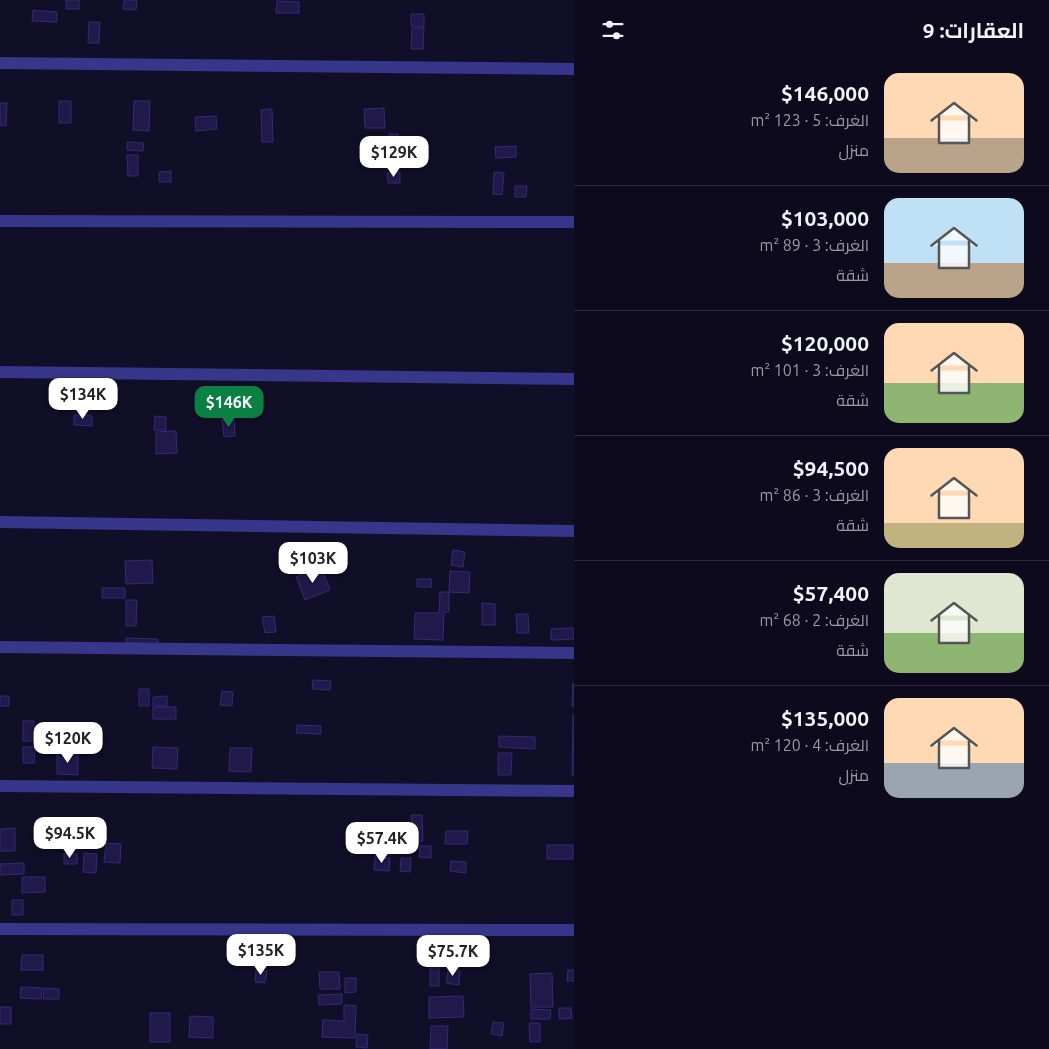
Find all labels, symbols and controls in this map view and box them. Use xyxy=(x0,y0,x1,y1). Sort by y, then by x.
icon: filters xyxy=(599,16,627,44)
text: العقارات: 9 xyxy=(923,18,1024,42)
text: $146,000 xyxy=(781,81,869,105)
icon: home xyxy=(924,93,984,153)
text: الغرف: 5 · 123 m² xyxy=(751,111,869,129)
pin: $129K xyxy=(359,136,429,178)
text: منزل xyxy=(839,141,869,159)
text: $129K xyxy=(371,143,417,161)
text: $103,000 xyxy=(781,206,869,230)
icon: home xyxy=(924,218,984,278)
text: الغرف: 3 · 89 m² xyxy=(760,236,869,254)
text: شقة xyxy=(836,266,869,284)
text: $120,000 xyxy=(781,331,869,355)
icon: home xyxy=(924,343,984,403)
text: الغرف: 3 · 101 m² xyxy=(751,361,869,379)
pin: $134K xyxy=(48,378,118,420)
text: $134K xyxy=(60,385,106,403)
pin: $146K xyxy=(194,386,264,428)
text: شقة xyxy=(836,391,869,409)
text: $146K xyxy=(206,393,252,411)
text: $94,500 xyxy=(793,456,869,480)
icon: home xyxy=(924,468,984,528)
text: الغرف: 3 · 86 m² xyxy=(760,486,869,504)
text: شقة xyxy=(836,516,869,534)
pin: $103K xyxy=(278,542,348,584)
text: $103K xyxy=(290,549,336,567)
text: $57,400 xyxy=(793,581,869,605)
icon: home xyxy=(924,593,984,653)
text: الغرف: 2 · 68 m² xyxy=(760,611,869,629)
text: شقة xyxy=(836,641,869,659)
text: $135,000 xyxy=(781,706,869,730)
icon: home xyxy=(924,718,984,778)
pin: $120K xyxy=(33,722,103,764)
text: $120K xyxy=(45,729,91,747)
text: الغرف: 4 · 120 m² xyxy=(751,736,869,754)
text: منزل xyxy=(839,766,869,784)
pin: $94.5K xyxy=(29,816,111,859)
pin: $57.4K xyxy=(341,822,423,864)
text: $94.5K xyxy=(45,824,95,842)
text: $57.4K xyxy=(357,829,407,847)
pin: $135K xyxy=(226,934,296,976)
pin: $75.7K xyxy=(412,934,494,977)
text: $135K xyxy=(238,941,284,959)
text: $75.7K xyxy=(428,942,478,960)

